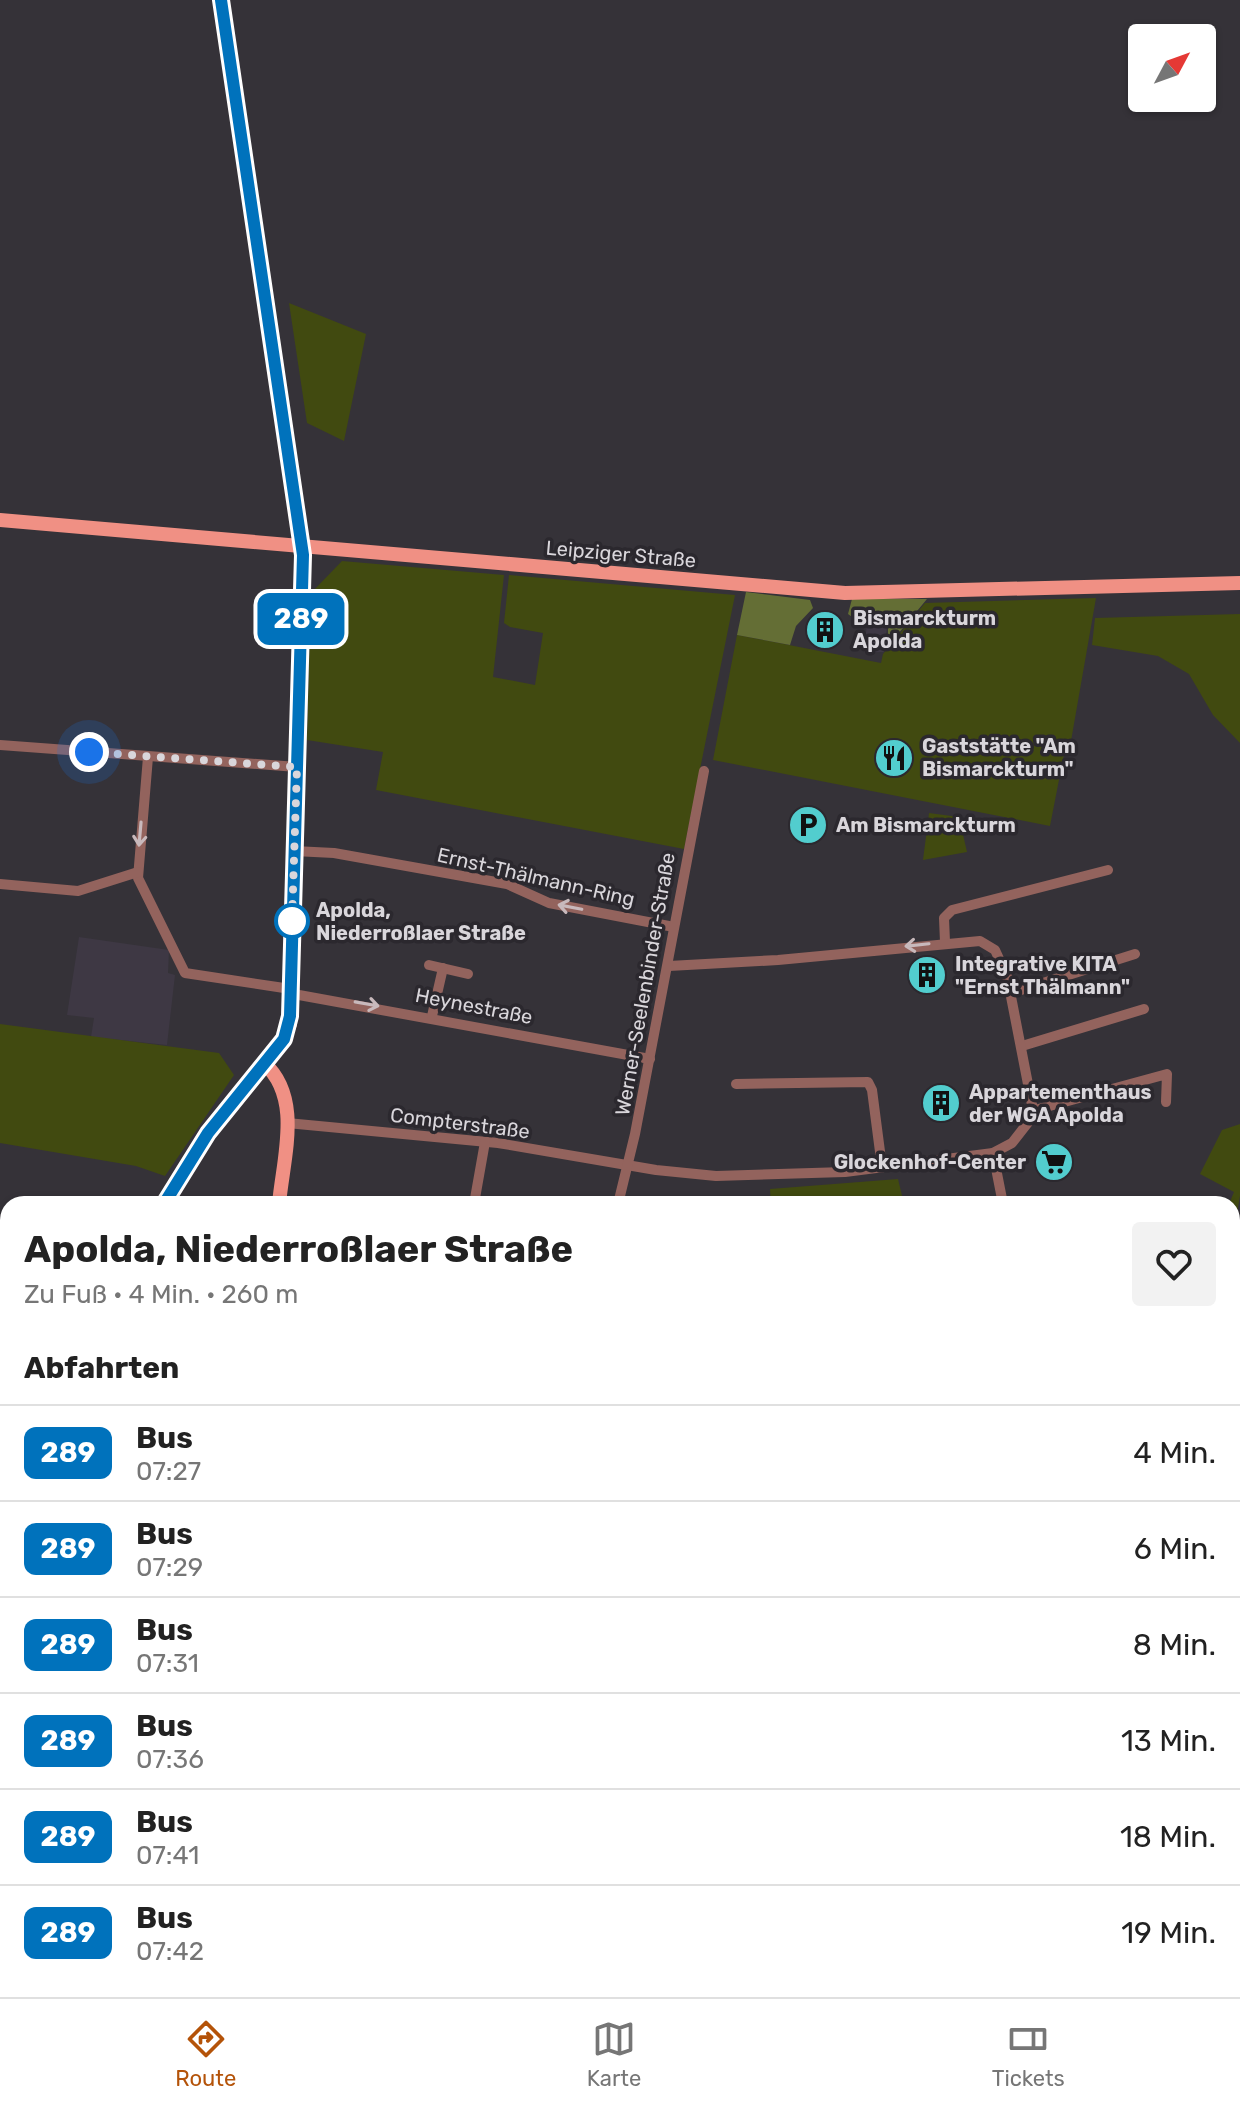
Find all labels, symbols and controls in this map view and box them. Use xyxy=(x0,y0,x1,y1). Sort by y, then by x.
north arrow xyxy=(1128,24,1216,112)
map controls xyxy=(1128,24,1216,112)
street label: Leipziger Straße xyxy=(545,535,697,573)
line badge: 289 xyxy=(255,593,347,645)
text: 289 xyxy=(273,602,329,635)
place label: Bismarckturm Apolda xyxy=(853,606,996,653)
building icon: Bismarckturm Apolda xyxy=(804,609,846,651)
your location xyxy=(69,732,109,772)
place label: Gaststätte "Am Bismarckturm" xyxy=(922,734,1076,781)
restaurant icon: Gaststätte "Am Bismarckturm" xyxy=(873,737,915,779)
parking icon: Am Bismarckturm xyxy=(787,804,829,846)
place label: Am Bismarckturm xyxy=(836,813,1016,837)
one-way arrow xyxy=(133,820,148,847)
street label: Ernst-Thälmann-Ring xyxy=(435,843,637,911)
street label: Werner-Seelenbinder-Straße xyxy=(610,851,680,1117)
place label: Apolda, Niederroßlaer Straße xyxy=(316,898,526,945)
one-way arrow xyxy=(557,899,583,914)
marker: Apolda, Niederroßlaer Straße xyxy=(275,904,309,938)
one-way arrow xyxy=(904,938,931,953)
place label: Integrative KITA "Ernst Thälmann" xyxy=(955,952,1130,999)
building icon: Integrative KITA "Ernst Thälmann" xyxy=(906,954,948,996)
street label: Heynestraße xyxy=(413,983,535,1029)
one-way arrow xyxy=(354,998,379,1013)
place label: Appartementhaus der WGA Apolda xyxy=(969,1080,1152,1127)
building icon: Appartementhaus der WGA Apolda xyxy=(920,1082,962,1124)
street label: Compterstraße xyxy=(389,1103,531,1143)
supermarket icon: Glockenhof-Center xyxy=(1033,1141,1075,1183)
place label: Glockenhof-Center xyxy=(834,1150,1026,1174)
button: heart xyxy=(1132,1222,1216,1306)
text: Apolda, Niederroßlaer Straße xyxy=(24,1226,573,1272)
text: Zu Fuß · 4 Min. · 260 m xyxy=(24,1279,298,1310)
text: Abfahrten xyxy=(24,1350,179,1386)
text: Bus xyxy=(136,1420,193,1456)
text: 4 Min. xyxy=(1133,1435,1216,1471)
text: 289 xyxy=(40,1436,96,1469)
text: 07:27 xyxy=(136,1456,201,1487)
text: Bus xyxy=(136,1516,193,1552)
text: 6 Min. xyxy=(1134,1531,1216,1567)
text: 289 xyxy=(40,1532,96,1565)
text: 07:29 xyxy=(136,1552,203,1583)
text: Bus xyxy=(136,1612,193,1648)
text: 8 Min. xyxy=(1133,1627,1216,1663)
text: 289 xyxy=(40,1628,96,1661)
text: 07:31 xyxy=(136,1648,199,1679)
text: Bus xyxy=(136,1708,193,1744)
text: 13 Min. xyxy=(1121,1723,1216,1759)
text: 289 xyxy=(40,1724,96,1757)
text: 07:36 xyxy=(136,1744,204,1775)
text: Bus xyxy=(136,1804,193,1840)
text: 18 Min. xyxy=(1120,1819,1216,1855)
text: 289 xyxy=(40,1820,96,1853)
text: 07:41 xyxy=(136,1840,199,1871)
text: Bus xyxy=(136,1900,193,1936)
text: 19 Min. xyxy=(1121,1915,1216,1951)
text: 289 xyxy=(40,1916,96,1949)
text: 07:42 xyxy=(136,1936,204,1967)
tab: Route xyxy=(175,2017,236,2092)
tab: Karte xyxy=(587,2017,641,2092)
tab: Tickets xyxy=(992,2017,1065,2092)

